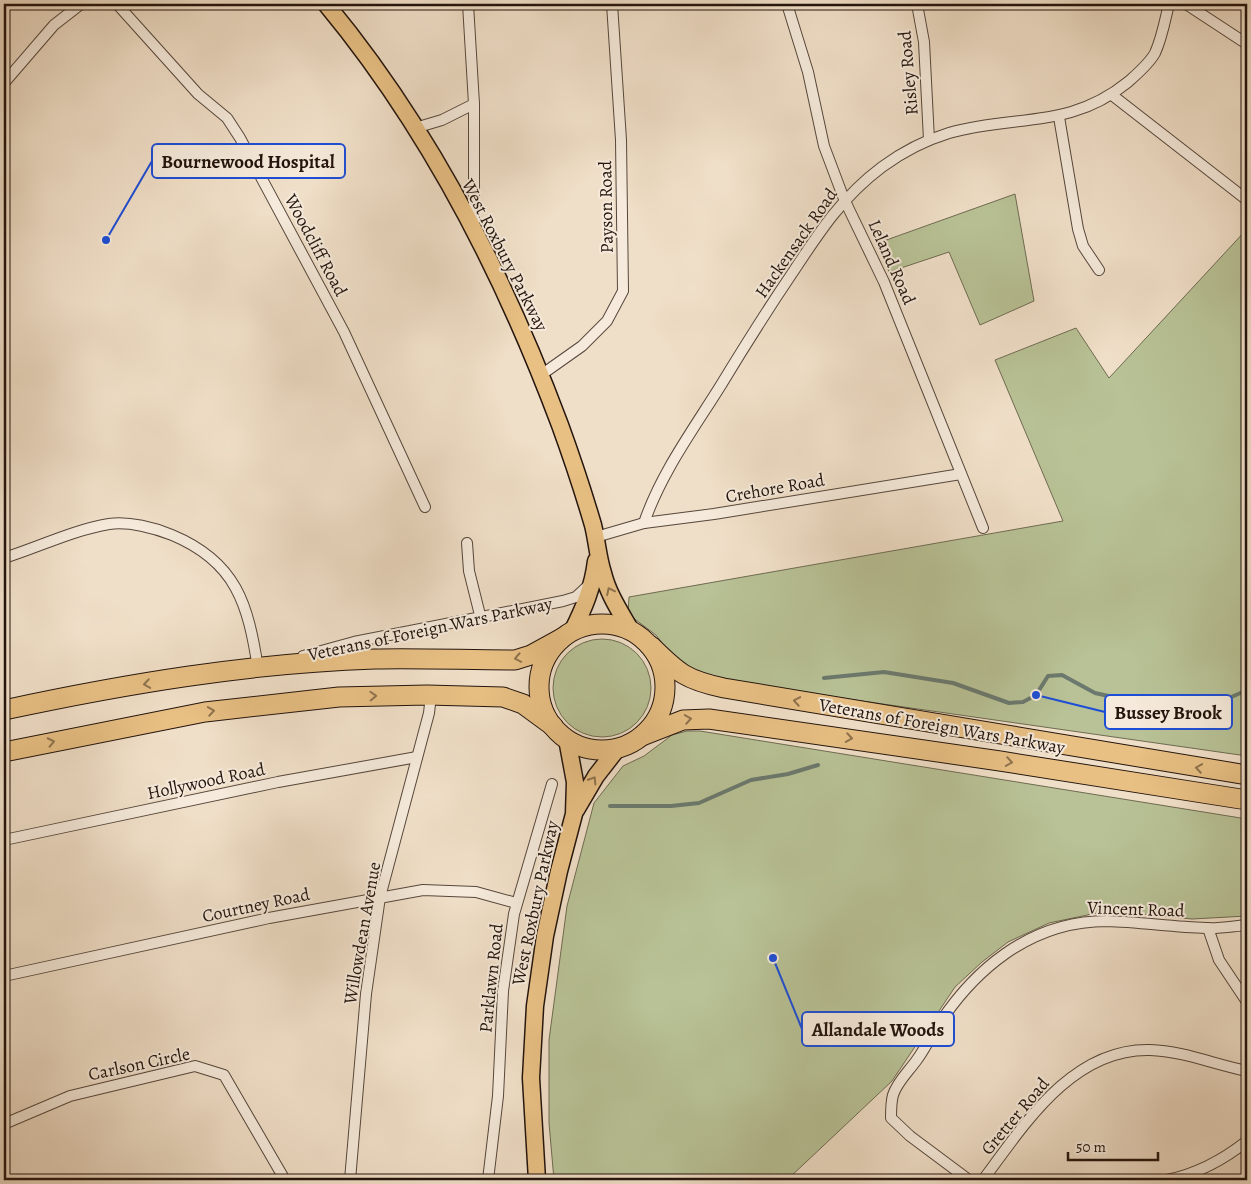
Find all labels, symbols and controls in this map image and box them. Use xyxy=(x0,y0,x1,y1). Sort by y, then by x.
street label: Risley Road xyxy=(892,29,924,116)
callout: Bournewood Hospital xyxy=(152,144,345,178)
text: Bournewood Hospital xyxy=(161,149,335,175)
street label: Payson Road xyxy=(593,160,619,254)
street label: West Roxbury Parkway xyxy=(456,174,554,336)
street label: Hackensack Road xyxy=(749,183,843,303)
street label: Woodcliff Road xyxy=(279,189,353,301)
street label: Leland Road xyxy=(863,216,922,309)
street label: Crehore Road xyxy=(724,467,827,509)
one-way arrow xyxy=(606,587,616,596)
street label: Veterans of Foreign Wars Parkway xyxy=(305,591,555,667)
one-way arrow xyxy=(514,653,523,663)
one-way arrow xyxy=(143,679,151,689)
one-way arrow xyxy=(369,690,377,701)
street label: Veterans of Foreign Wars Parkway xyxy=(816,692,1068,760)
callout: Bussey Brook xyxy=(1105,695,1232,729)
one-way arrow xyxy=(793,696,802,706)
text: Bussey Brook xyxy=(1114,700,1222,726)
one-way arrow xyxy=(207,706,215,716)
one-way arrow xyxy=(683,715,692,725)
one-way arrow xyxy=(844,733,853,743)
one-way arrow xyxy=(47,737,56,748)
one-way arrow xyxy=(1006,756,1014,767)
street label: Hollywood Road xyxy=(145,757,268,805)
one-way arrow xyxy=(1195,763,1203,773)
one-way arrow xyxy=(587,776,597,785)
street label: West Roxbury Parkway xyxy=(506,818,564,989)
street label: Willowdean Avenue xyxy=(337,860,386,1007)
street label: Courtney Road xyxy=(200,882,312,928)
street label: Vincent Road xyxy=(1086,895,1185,923)
street label: Parklawn Road xyxy=(473,922,509,1034)
callout: Allandale Woods xyxy=(802,1012,954,1046)
text: Allandale Woods xyxy=(811,1017,945,1043)
street label: Carlson Circle xyxy=(86,1042,192,1086)
street label: Gretter Road xyxy=(975,1072,1055,1160)
scale bar xyxy=(1068,1129,1158,1161)
text: 50 m xyxy=(1076,1137,1106,1157)

